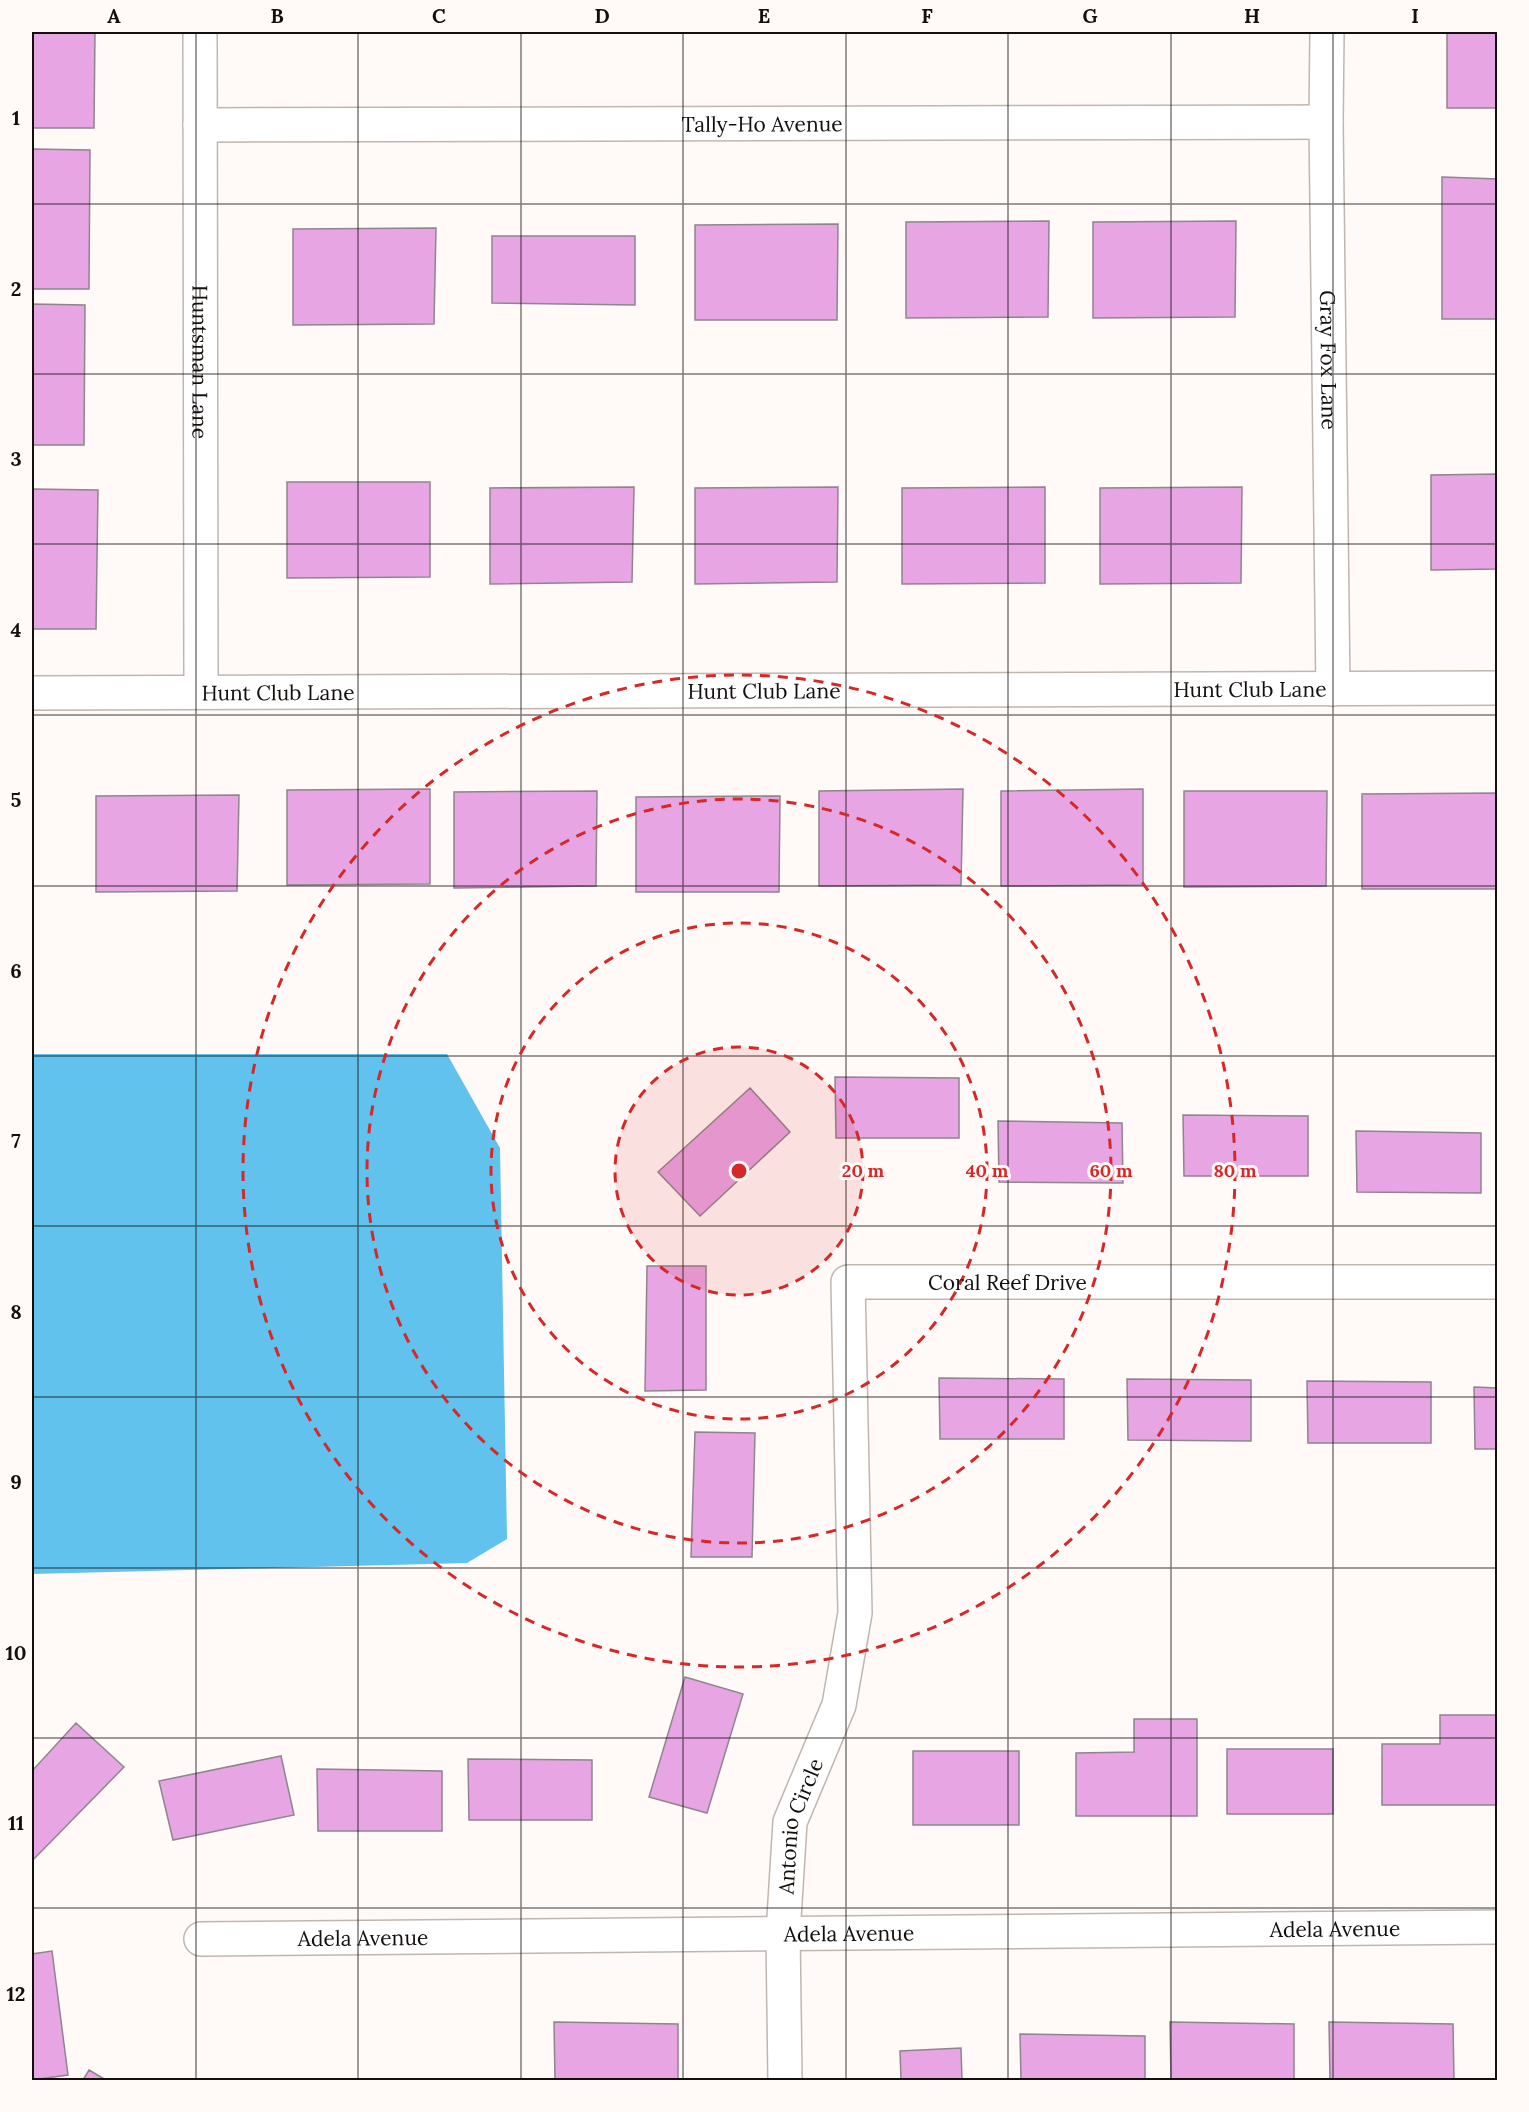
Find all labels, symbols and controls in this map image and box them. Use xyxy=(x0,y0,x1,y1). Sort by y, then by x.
text: A xyxy=(107,3,121,28)
text: B xyxy=(270,3,284,28)
text: C xyxy=(432,3,446,28)
text: D xyxy=(594,3,610,28)
text: E xyxy=(758,3,770,28)
text: F xyxy=(921,3,933,28)
text: G xyxy=(1082,3,1098,28)
text: H xyxy=(1244,3,1260,28)
text: I xyxy=(1411,3,1419,28)
text: 1 xyxy=(12,105,20,130)
street label: Tally-Ho Avenue xyxy=(681,110,843,137)
text: 2 xyxy=(11,276,21,301)
street label: Huntsman Lane xyxy=(187,285,214,439)
street label: Gray Fox Lane xyxy=(1315,290,1343,430)
text: 3 xyxy=(10,446,22,471)
text: 4 xyxy=(11,617,22,642)
street label: Hunt Club Lane xyxy=(1173,675,1327,703)
street label: Hunt Club Lane xyxy=(687,677,841,704)
street label: Hunt Club Lane xyxy=(201,678,355,706)
text: 5 xyxy=(11,787,22,812)
text: 6 xyxy=(10,958,22,983)
text: 7 xyxy=(11,1128,21,1153)
text: 20 m xyxy=(842,1159,885,1182)
text: 40 m xyxy=(966,1159,1009,1182)
text: 60 m xyxy=(1089,1159,1133,1182)
text: 80 m xyxy=(1213,1159,1257,1182)
centre of rings xyxy=(729,1161,749,1181)
street label: Coral Reef Drive xyxy=(928,1269,1087,1296)
text: 8 xyxy=(10,1299,22,1324)
text: 9 xyxy=(10,1469,22,1494)
text: 10 xyxy=(6,1640,26,1665)
street label: Antonio Circle xyxy=(772,1754,829,1896)
text: 11 xyxy=(8,1810,24,1835)
street label: Adela Avenue xyxy=(1269,1914,1400,1943)
street label: Adela Avenue xyxy=(783,1919,914,1947)
street label: Adela Avenue xyxy=(297,1923,428,1952)
text: 12 xyxy=(7,1981,25,2006)

